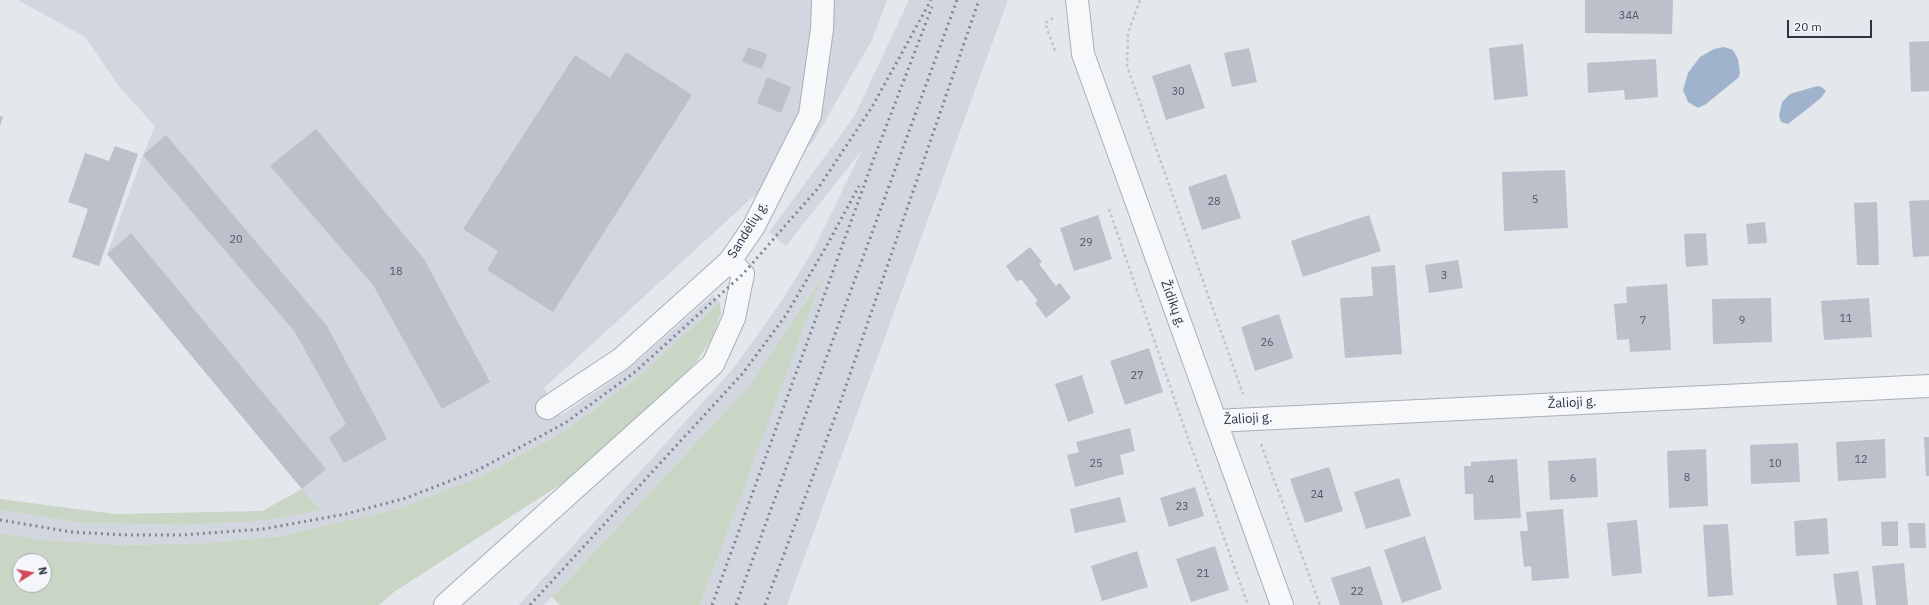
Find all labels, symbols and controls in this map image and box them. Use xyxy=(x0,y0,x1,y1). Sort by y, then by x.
house number: 34A xyxy=(1619,9,1639,23)
scale bar xyxy=(1789,12,1874,38)
text: 20 m xyxy=(1794,19,1822,34)
house number: 30 xyxy=(1171,85,1185,99)
house number: 5 xyxy=(1532,193,1538,207)
house number: 28 xyxy=(1207,195,1221,209)
street label: Sandėlių g. xyxy=(724,199,772,261)
house number: 20 xyxy=(229,233,243,247)
house number: 29 xyxy=(1079,236,1093,250)
house number: 18 xyxy=(389,265,403,279)
house number: 3 xyxy=(1441,269,1447,283)
street label: Židikų g. xyxy=(1157,278,1189,330)
house number: 11 xyxy=(1839,312,1853,326)
house number: 7 xyxy=(1640,314,1646,328)
house number: 9 xyxy=(1739,314,1745,328)
house number: 26 xyxy=(1260,336,1274,350)
house number: 27 xyxy=(1130,369,1144,383)
street label: Žalioji g. xyxy=(1547,394,1597,412)
street label: Žalioji g. xyxy=(1223,410,1273,428)
house number: 12 xyxy=(1854,453,1868,467)
house number: 25 xyxy=(1089,457,1103,471)
house number: 10 xyxy=(1768,457,1782,471)
house number: 8 xyxy=(1684,471,1690,485)
house number: 6 xyxy=(1570,472,1576,486)
house number: 4 xyxy=(1488,473,1494,487)
house number: 24 xyxy=(1310,488,1324,502)
house number: 23 xyxy=(1175,500,1189,514)
north arrow xyxy=(12,553,52,593)
text: N xyxy=(35,566,50,576)
house number: 21 xyxy=(1196,567,1210,581)
house number: 22 xyxy=(1350,585,1364,599)

